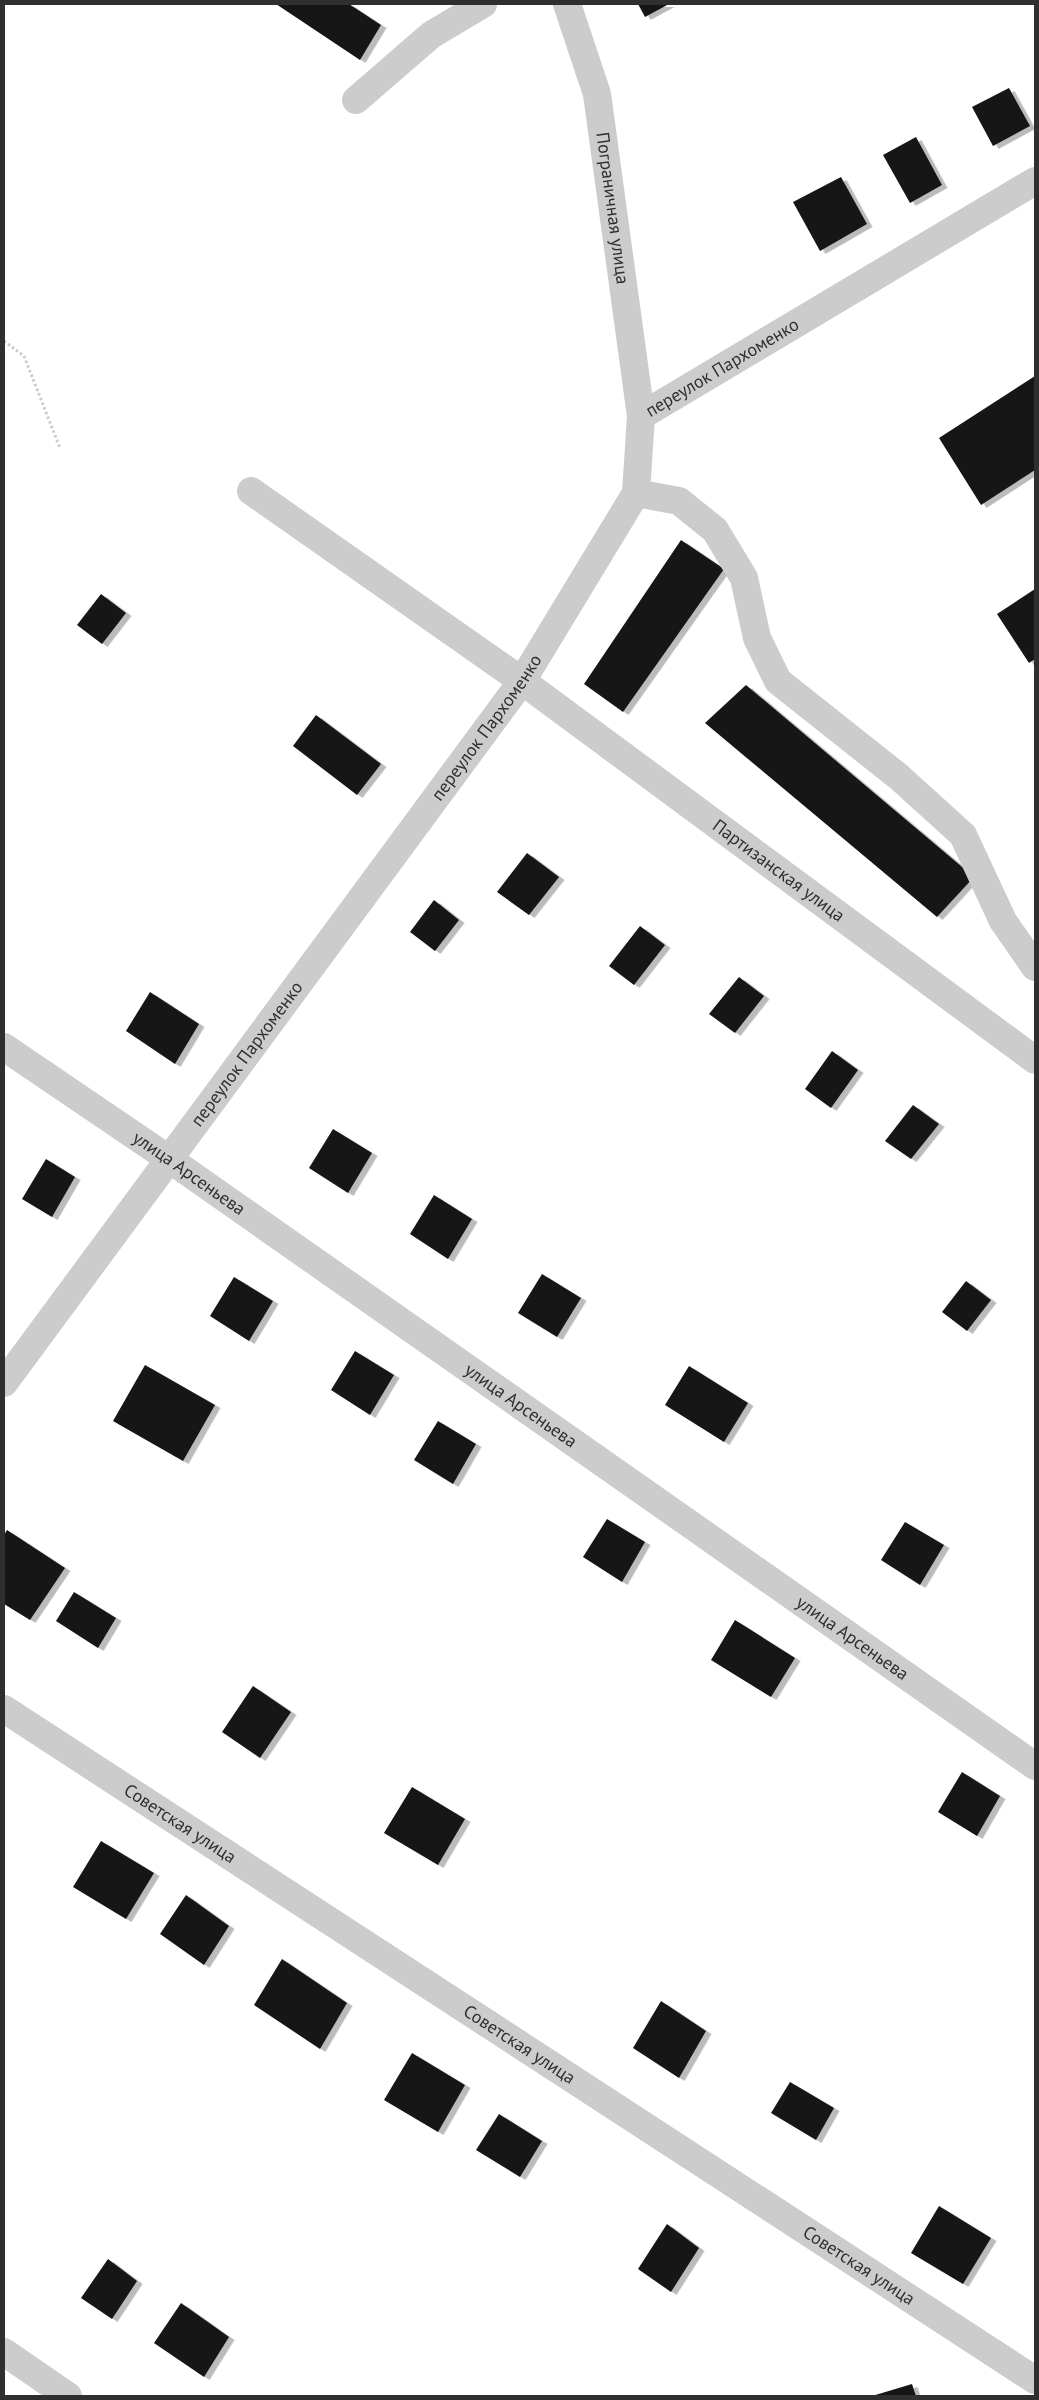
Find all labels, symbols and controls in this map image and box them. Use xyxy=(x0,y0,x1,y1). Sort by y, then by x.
street label: Пограничная улица xyxy=(591,131,635,285)
street label: переулок Пархоменко xyxy=(641,312,803,422)
street label: переулок Пархоменко xyxy=(426,650,546,805)
street label: Партизанская улица xyxy=(708,814,850,927)
street label: переулок Пархоменко xyxy=(185,976,308,1131)
street label: улица Арсеньева xyxy=(128,1126,250,1220)
street label: улица Арсеньева xyxy=(460,1358,582,1453)
street label: улица Арсеньева xyxy=(792,1590,913,1685)
street label: Советская улица xyxy=(120,1778,241,1868)
street label: Советская улица xyxy=(459,1999,580,2089)
street label: Советская улица xyxy=(799,2220,920,2310)

